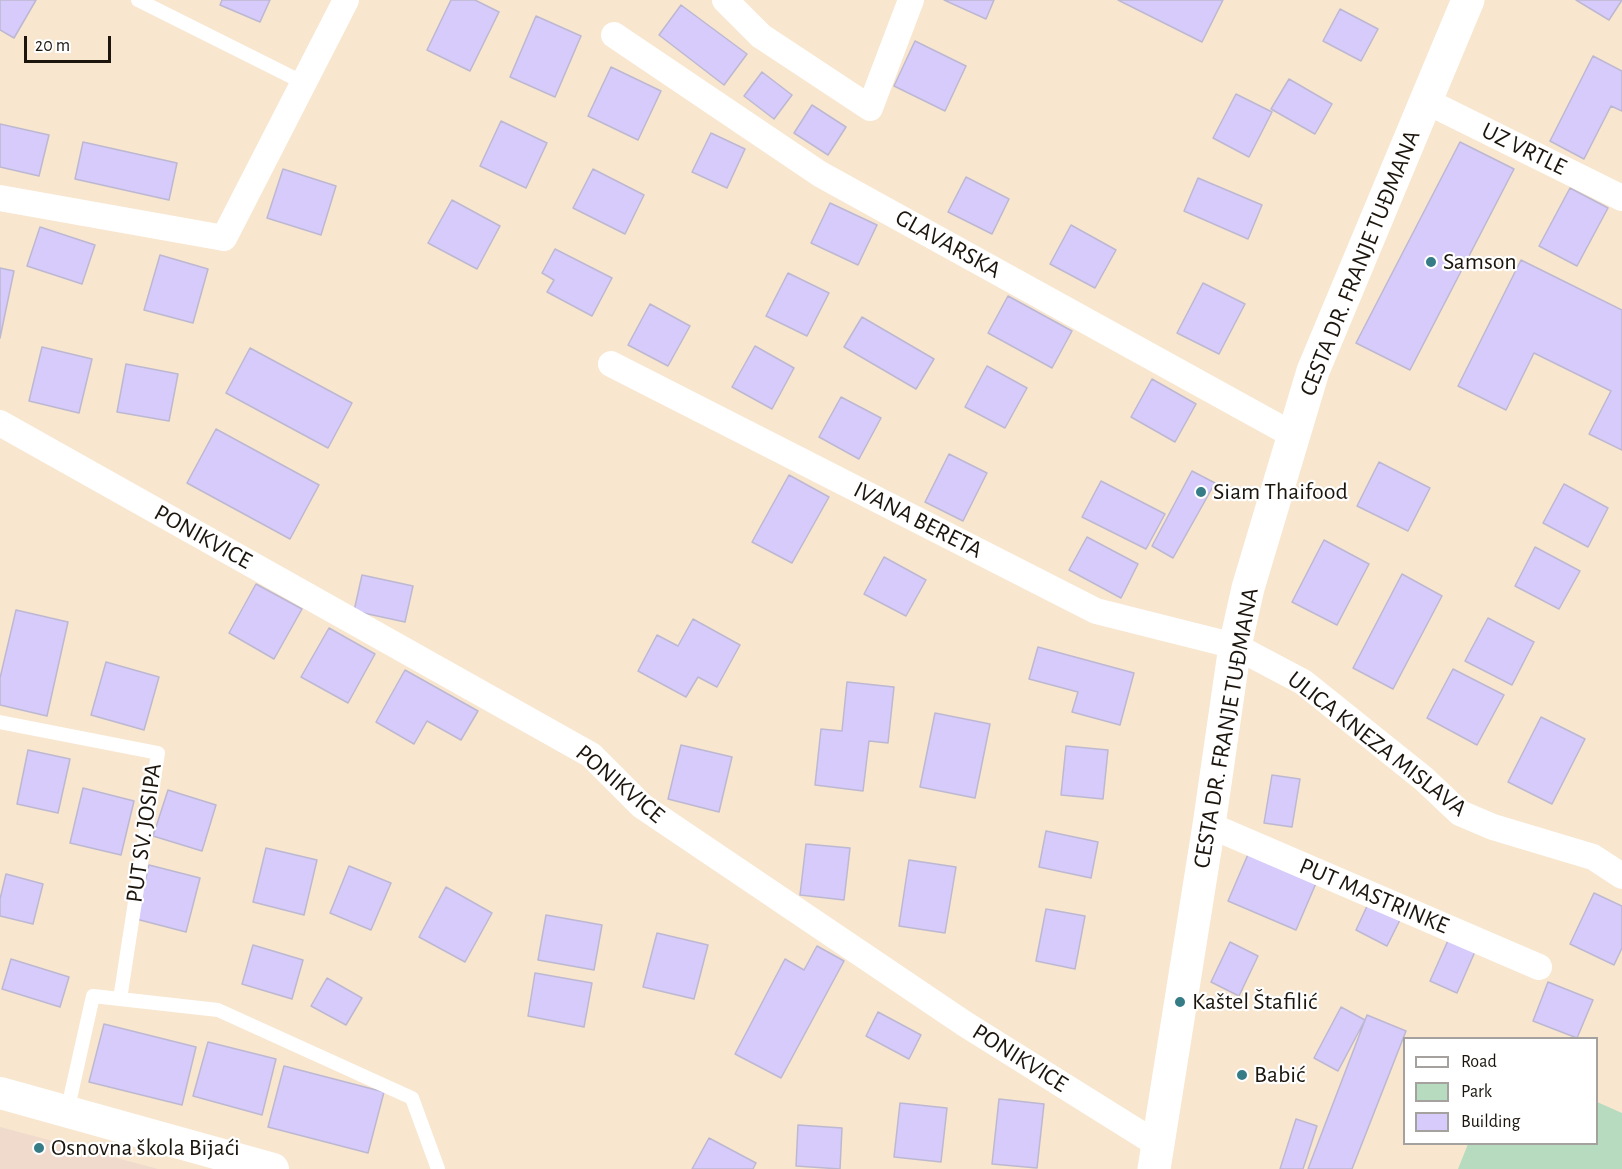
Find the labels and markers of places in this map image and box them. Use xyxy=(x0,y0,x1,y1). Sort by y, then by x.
place label: Samson xyxy=(1443,248,1517,276)
marker: Samson xyxy=(1424,255,1438,269)
place label: Siam Thaifood xyxy=(1213,478,1348,506)
marker: Siam Thaifood xyxy=(1194,485,1208,499)
place label: Kaštel Štafilić xyxy=(1192,988,1317,1016)
marker: Kaštel Štafilić xyxy=(1173,995,1187,1009)
place label: Babić xyxy=(1254,1061,1305,1089)
marker: Babić xyxy=(1235,1068,1249,1082)
place label: Osnovna škola Bijaći xyxy=(51,1134,240,1162)
marker: Osnovna škola Bijaći xyxy=(32,1141,46,1155)

